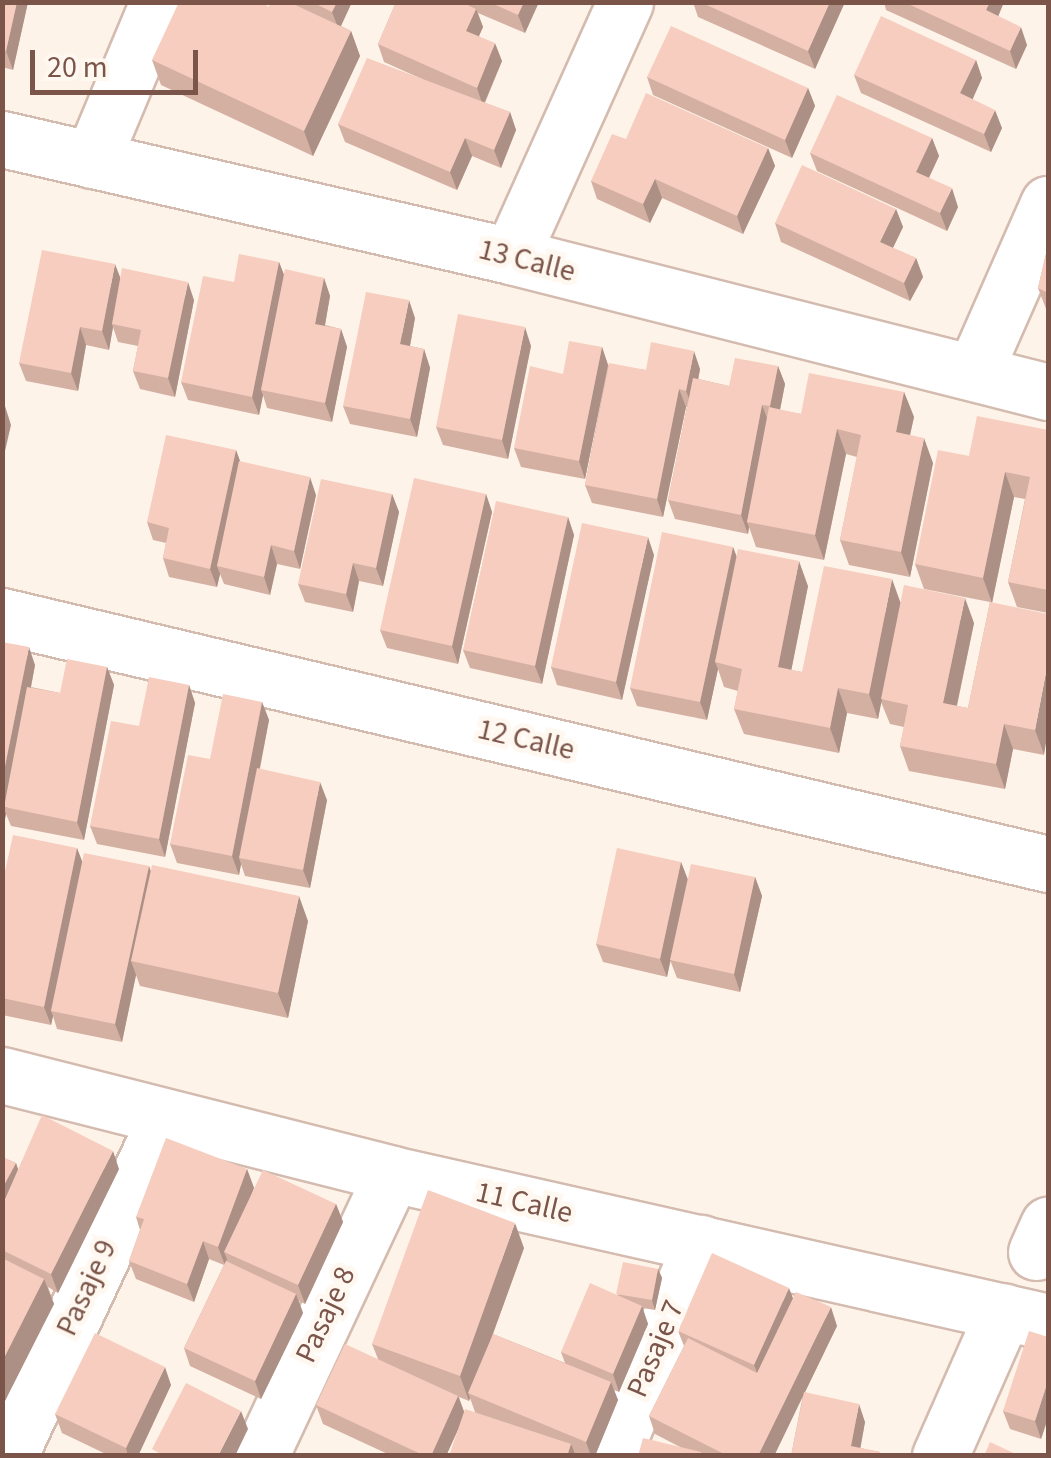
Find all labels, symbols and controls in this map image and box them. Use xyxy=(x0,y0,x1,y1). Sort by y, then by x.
scale bar xyxy=(35,30,202,92)
text: 20 m xyxy=(47,46,108,89)
street label: 13 Calle xyxy=(475,232,579,290)
street label: 12 Calle xyxy=(474,711,578,769)
street label: 11 Calle xyxy=(472,1174,576,1232)
street label: Pasaje 9 xyxy=(49,1234,125,1342)
street label: Pasaje 8 xyxy=(288,1261,364,1369)
street label: Pasaje 7 xyxy=(620,1295,692,1403)

